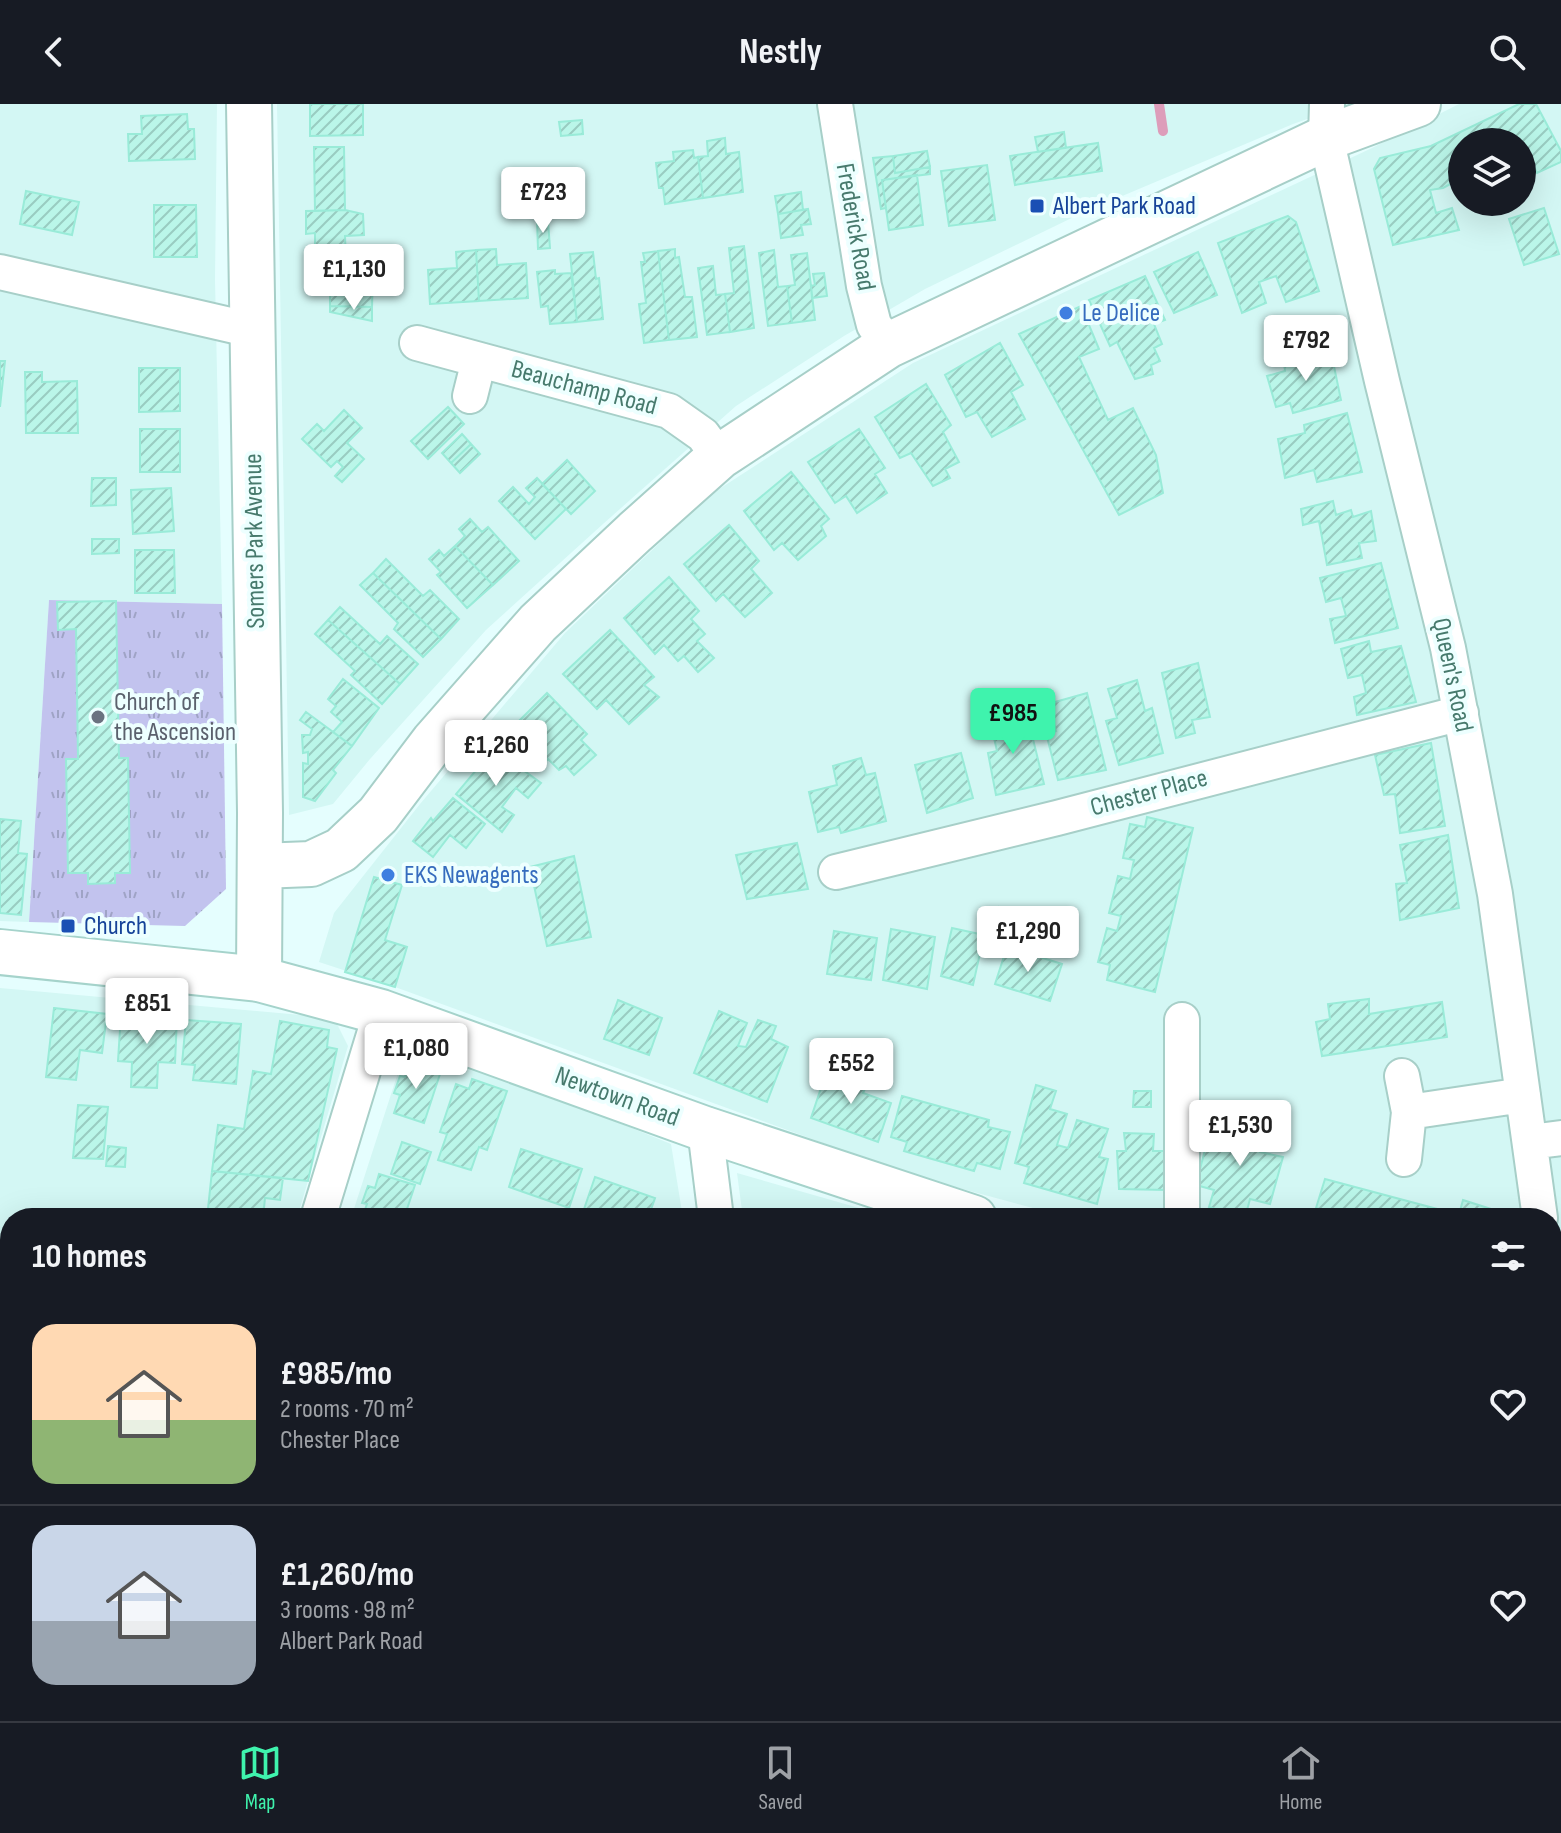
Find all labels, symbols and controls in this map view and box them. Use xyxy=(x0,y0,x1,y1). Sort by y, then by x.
icon: back xyxy=(32,30,76,74)
icon: search xyxy=(1485,30,1529,74)
text: Nestly xyxy=(739,31,822,74)
map controls xyxy=(1448,128,1536,216)
button: layers xyxy=(1448,128,1536,216)
street label: Frederick Road xyxy=(829,161,881,293)
pin: £723 xyxy=(496,167,590,235)
text: £723 xyxy=(519,177,567,208)
place label: Albert Park Road xyxy=(1052,191,1196,222)
marker: Albert Park Road xyxy=(1028,197,1046,215)
pin: £1,130 xyxy=(289,244,419,312)
text: £1,130 xyxy=(322,254,386,285)
place label: Le Delice xyxy=(1082,298,1160,329)
marker: Le Delice xyxy=(1057,304,1075,322)
pin: £792 xyxy=(1259,315,1353,383)
text: £792 xyxy=(1282,325,1330,356)
street label: Beauchamp Road xyxy=(508,354,660,422)
street label: Somers Park Avenue xyxy=(238,453,272,629)
street label: Queen's Road xyxy=(1425,615,1479,735)
place label: Church of the Ascension xyxy=(114,687,236,748)
pin: £985 xyxy=(966,688,1060,756)
text: £985 xyxy=(988,698,1038,729)
marker: Church of the Ascension xyxy=(89,708,107,726)
pin: £1,260 xyxy=(431,720,561,788)
text: £1,260 xyxy=(463,730,529,761)
street label: Chester Place xyxy=(1087,763,1211,823)
place label: EKS Newagents xyxy=(404,860,539,891)
marker: EKS Newagents xyxy=(379,866,397,884)
pin: £1,290 xyxy=(963,906,1093,974)
place label: Church xyxy=(84,911,147,942)
text: £1,290 xyxy=(995,916,1061,947)
marker: Church xyxy=(59,917,77,935)
pin: £851 xyxy=(100,978,194,1046)
text: £851 xyxy=(123,988,171,1019)
pin: £1,080 xyxy=(351,1023,481,1091)
text: £1,080 xyxy=(383,1033,449,1064)
pin: £552 xyxy=(804,1038,898,1106)
text: £552 xyxy=(827,1048,875,1079)
street label: Newtown Road xyxy=(551,1060,683,1134)
pin: £1,530 xyxy=(1175,1100,1305,1168)
text: £1,530 xyxy=(1207,1110,1273,1141)
icon: filters xyxy=(1486,1234,1530,1278)
text: 10 homes xyxy=(32,1236,147,1277)
text: £985/mo xyxy=(280,1353,392,1394)
icon: home xyxy=(96,1356,192,1452)
icon: heart xyxy=(1486,1382,1530,1426)
text: 2 rooms · 70 m² xyxy=(280,1394,414,1425)
text: Chester Place xyxy=(280,1425,400,1456)
text: £1,260/mo xyxy=(280,1554,414,1595)
icon: home xyxy=(96,1557,192,1653)
icon: heart xyxy=(1486,1583,1530,1627)
text: 3 rooms · 98 m² xyxy=(280,1595,415,1626)
text: Albert Park Road xyxy=(280,1626,423,1657)
tab: Map xyxy=(238,1741,282,1816)
tab: Saved xyxy=(758,1741,803,1816)
tab: Home xyxy=(1279,1741,1323,1816)

